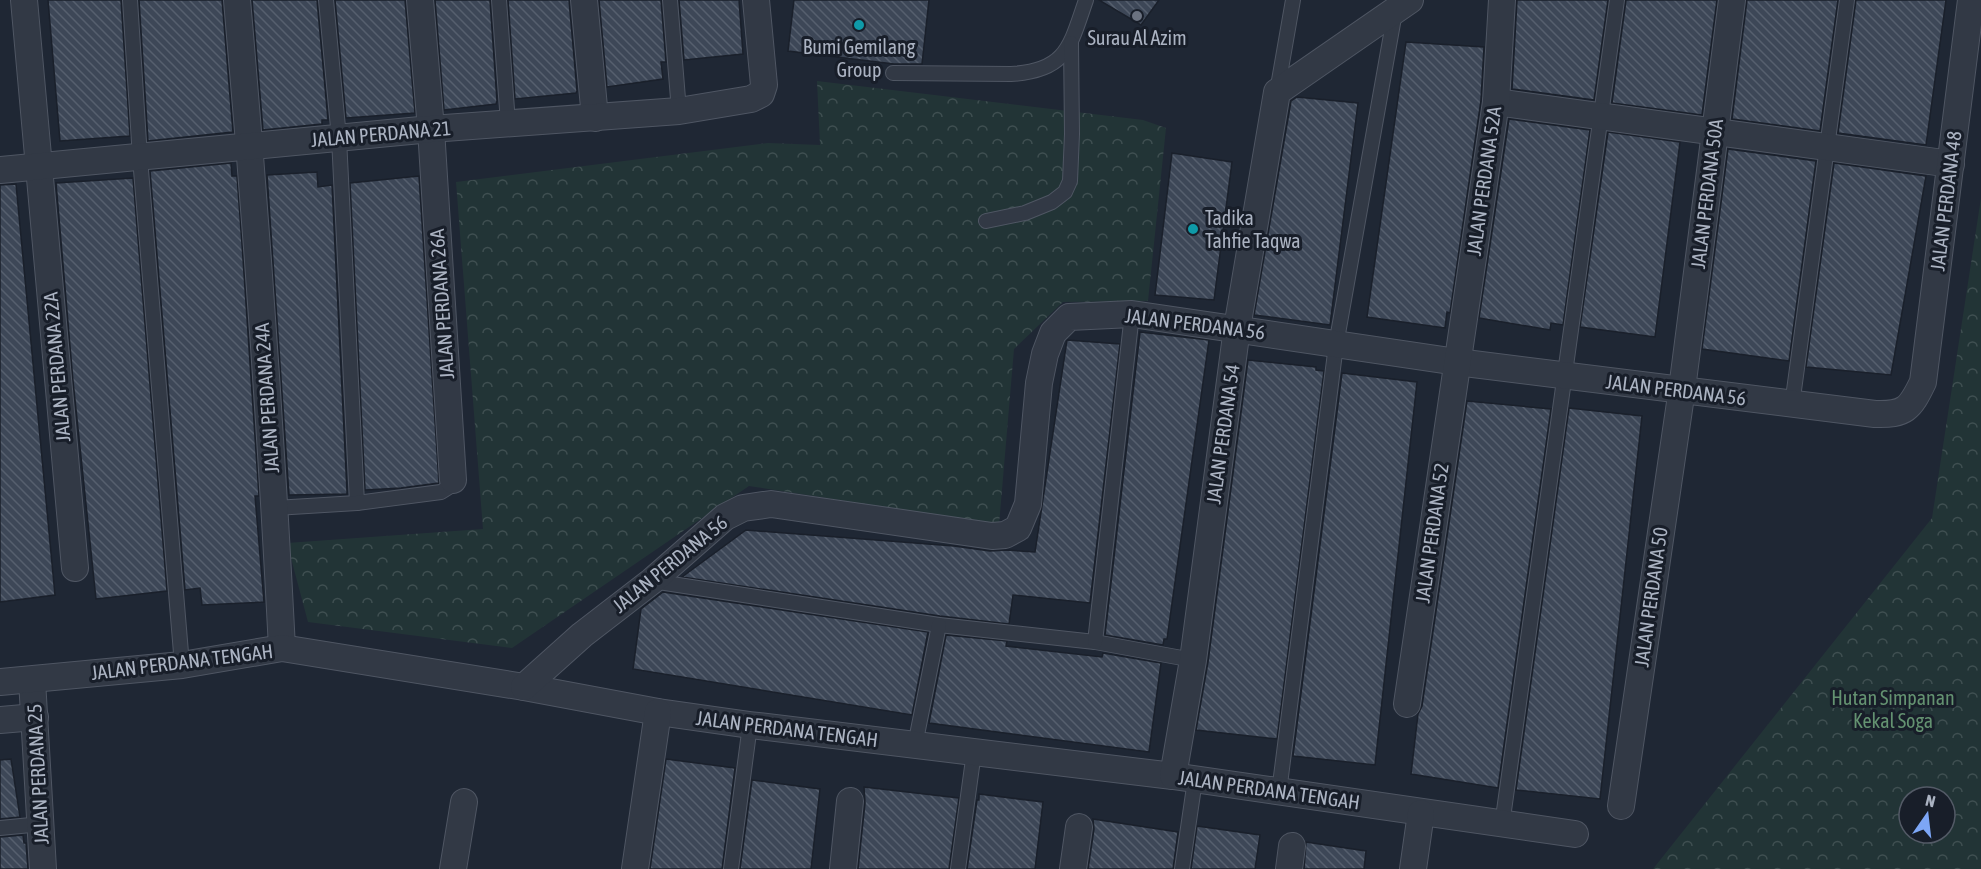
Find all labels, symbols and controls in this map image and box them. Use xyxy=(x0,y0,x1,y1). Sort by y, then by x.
marker: Surau Al Azim xyxy=(1130,9,1144,23)
marker: Bumi Gemilang Group xyxy=(852,18,866,32)
place label: Surau Al Azim xyxy=(1087,26,1187,49)
place label: Bumi Gemilang Group xyxy=(803,35,916,81)
street label: JALAN PERDANA 52A xyxy=(1462,105,1505,257)
street label: JALAN PERDANA 21 xyxy=(310,116,452,151)
street label: JALAN PERDANA 50A xyxy=(1686,118,1727,270)
street label: JALAN PERDANA 48 xyxy=(1926,130,1965,272)
place label: Tadika Tahfie Taqwa xyxy=(1205,206,1301,252)
marker: Tadika Tahfie Taqwa xyxy=(1186,222,1200,236)
street label: JALAN PERDANA 26A xyxy=(425,228,458,380)
street label: JALAN PERDANA 22A xyxy=(38,291,75,443)
street label: JALAN PERDANA 56 xyxy=(1124,304,1266,343)
street label: JALAN PERDANA 24A xyxy=(250,322,283,474)
street label: JALAN PERDANA 54 xyxy=(1201,363,1244,505)
street label: JALAN PERDANA 56 xyxy=(1605,370,1747,409)
street label: JALAN PERDANA 52 xyxy=(1410,462,1453,604)
street label: JALAN PERDANA 56 xyxy=(608,510,732,617)
street label: JALAN PERDANA 50 xyxy=(1629,526,1672,668)
street label: JALAN PERDANA TENGAH xyxy=(90,639,274,684)
park label: Hutan Simpanan Kekal Soga xyxy=(1831,686,1955,732)
street label: JALAN PERDANA 25 xyxy=(22,703,53,845)
street label: JALAN PERDANA TENGAH xyxy=(695,706,879,751)
street label: JALAN PERDANA TENGAH xyxy=(1177,765,1361,814)
north arrow xyxy=(1897,785,1957,845)
text: N xyxy=(1924,791,1937,810)

